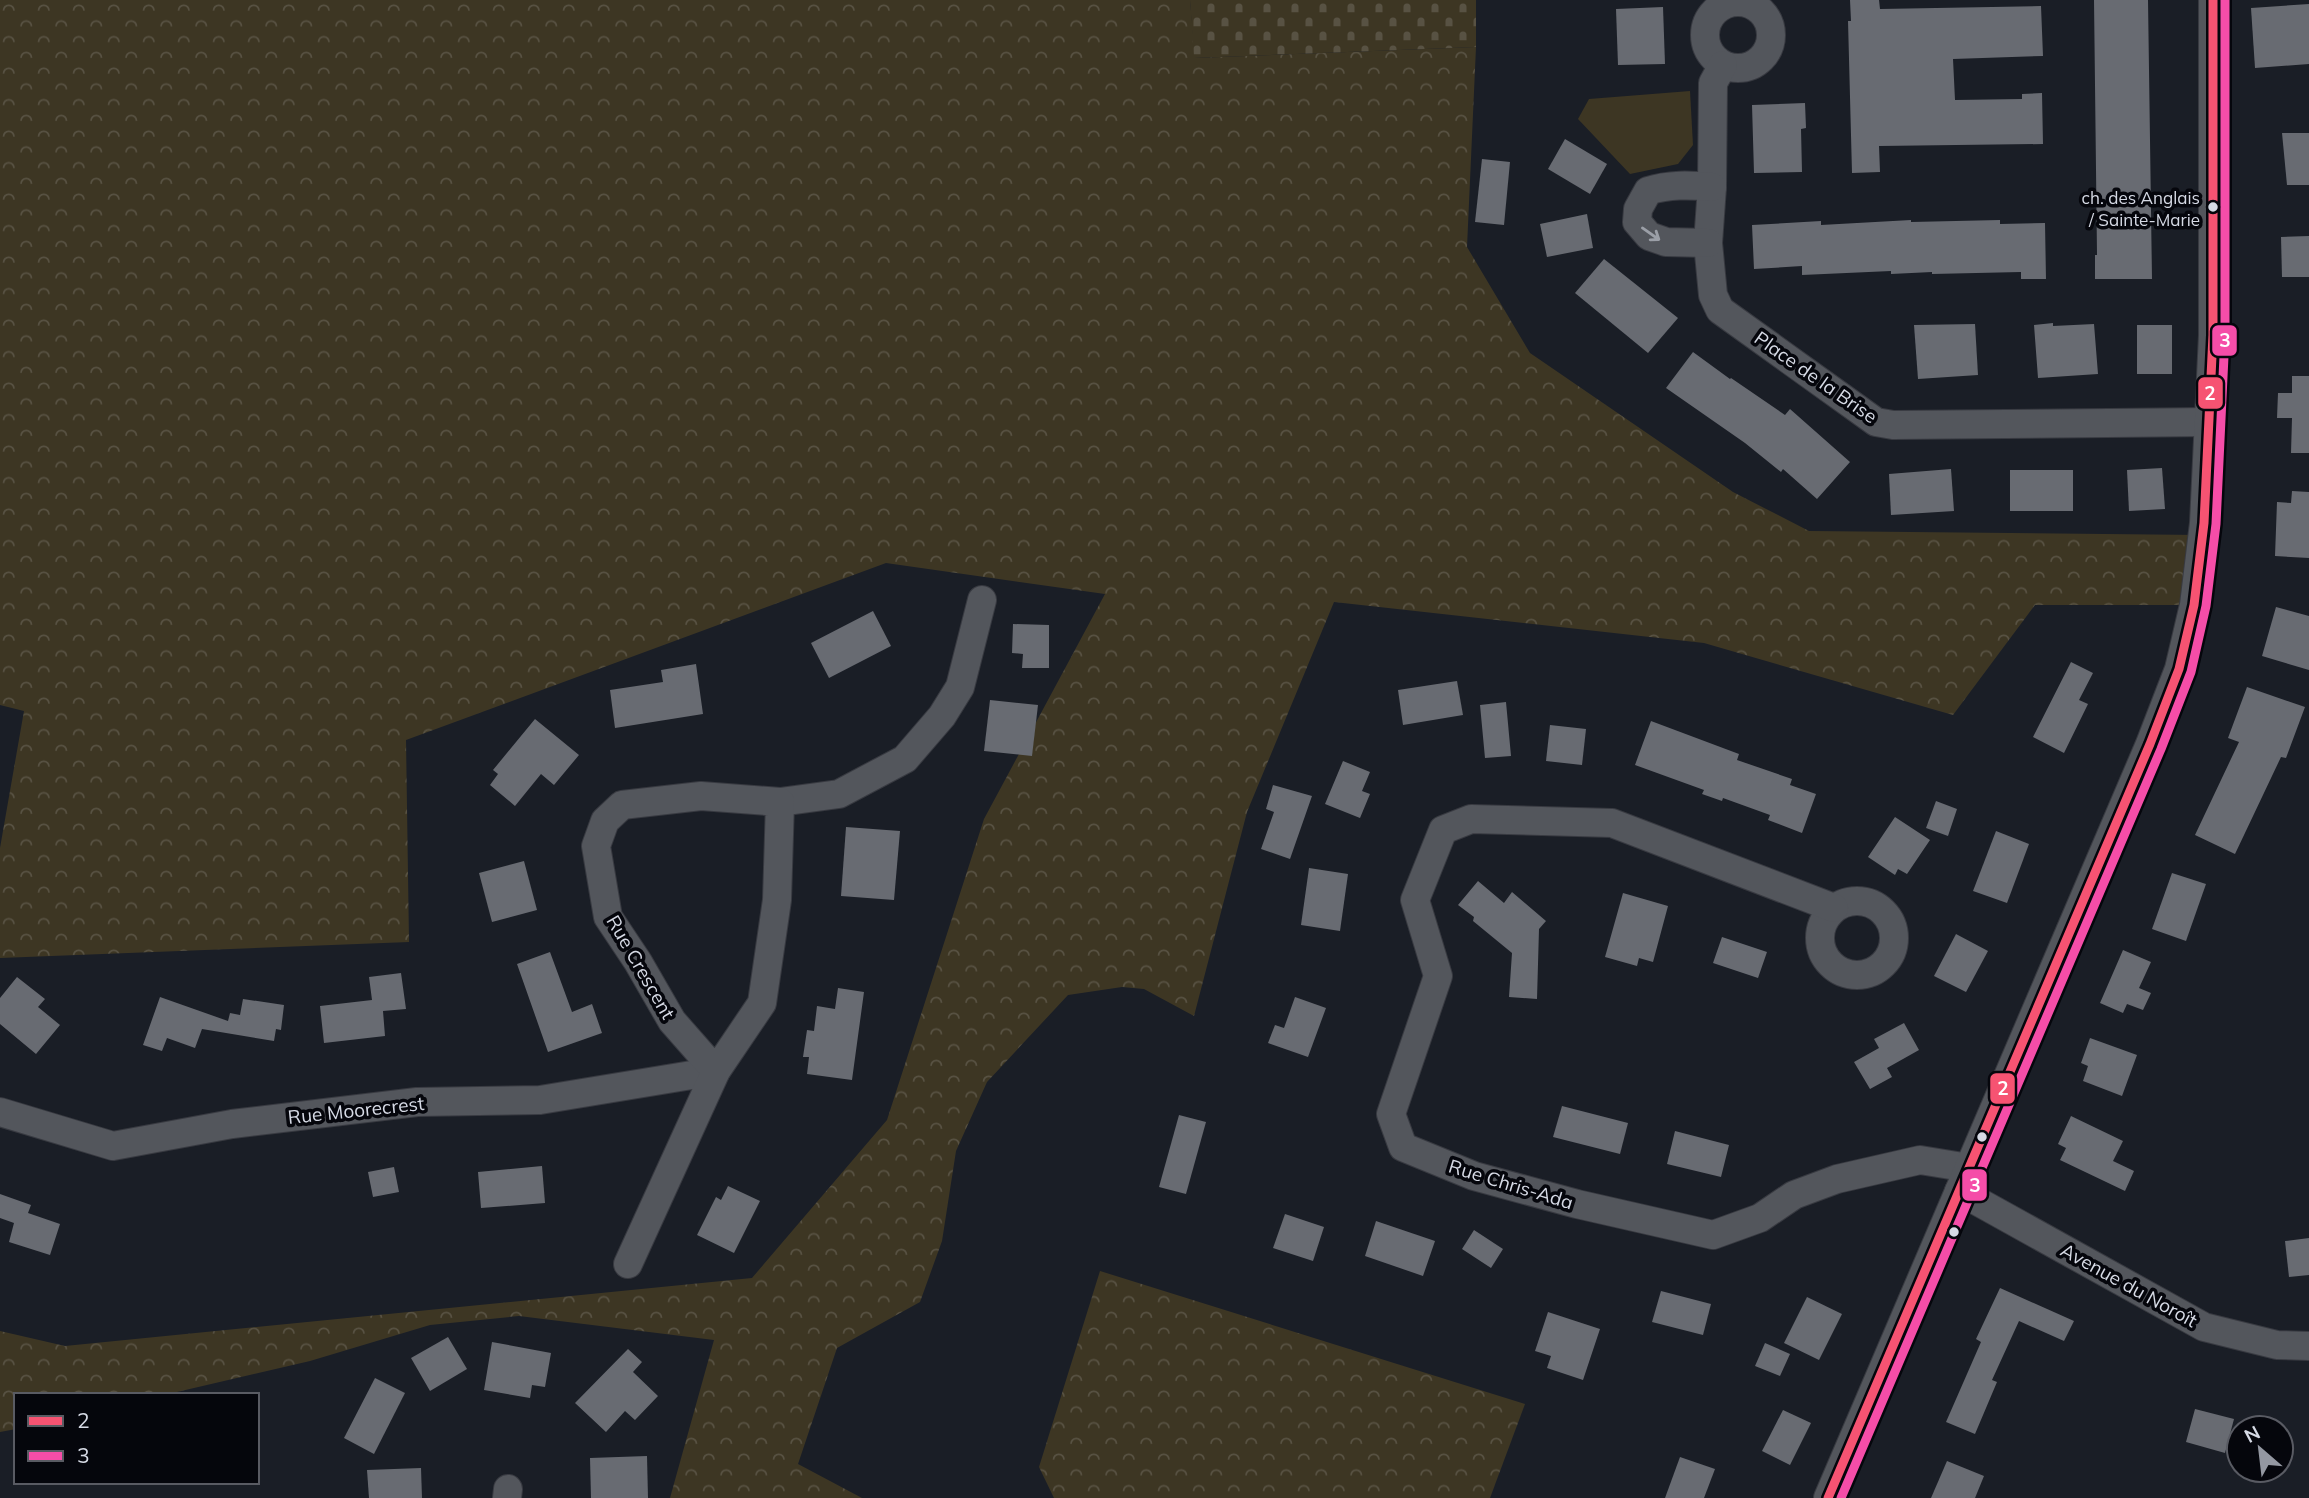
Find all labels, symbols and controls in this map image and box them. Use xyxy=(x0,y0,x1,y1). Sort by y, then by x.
place label: ch. des Anglais / Sainte-Marie xyxy=(2082,187,2200,230)
marker: ch. des Anglais / Sainte-Marie xyxy=(2206,200,2220,214)
one-way arrow xyxy=(1641,226,1660,241)
line badge: 3 xyxy=(2211,324,2238,357)
street label: Place de la Brise xyxy=(1750,326,1882,428)
text: 3 xyxy=(2219,328,2231,352)
line badge: 2 xyxy=(2197,376,2224,410)
text: 2 xyxy=(2204,381,2216,405)
street label: Rue Crescent xyxy=(602,911,681,1024)
line badge: 2 xyxy=(1989,1072,2016,1105)
text: 2 xyxy=(1997,1076,2009,1100)
street label: Rue Moorecrest xyxy=(287,1091,426,1129)
unlabelled marker xyxy=(1975,1130,1989,1144)
street label: Rue Chris-Ada xyxy=(1446,1154,1576,1214)
line badge: 3 xyxy=(1961,1168,1988,1202)
text: 3 xyxy=(1969,1173,1981,1197)
unlabelled marker xyxy=(1947,1225,1961,1239)
street label: Avenue du Noroît xyxy=(2057,1238,2202,1333)
legend xyxy=(14,1393,259,1484)
text: 2 xyxy=(77,1407,90,1433)
north arrow xyxy=(2225,1414,2295,1484)
text: N xyxy=(2240,1420,2264,1448)
text: 3 xyxy=(77,1442,90,1468)

